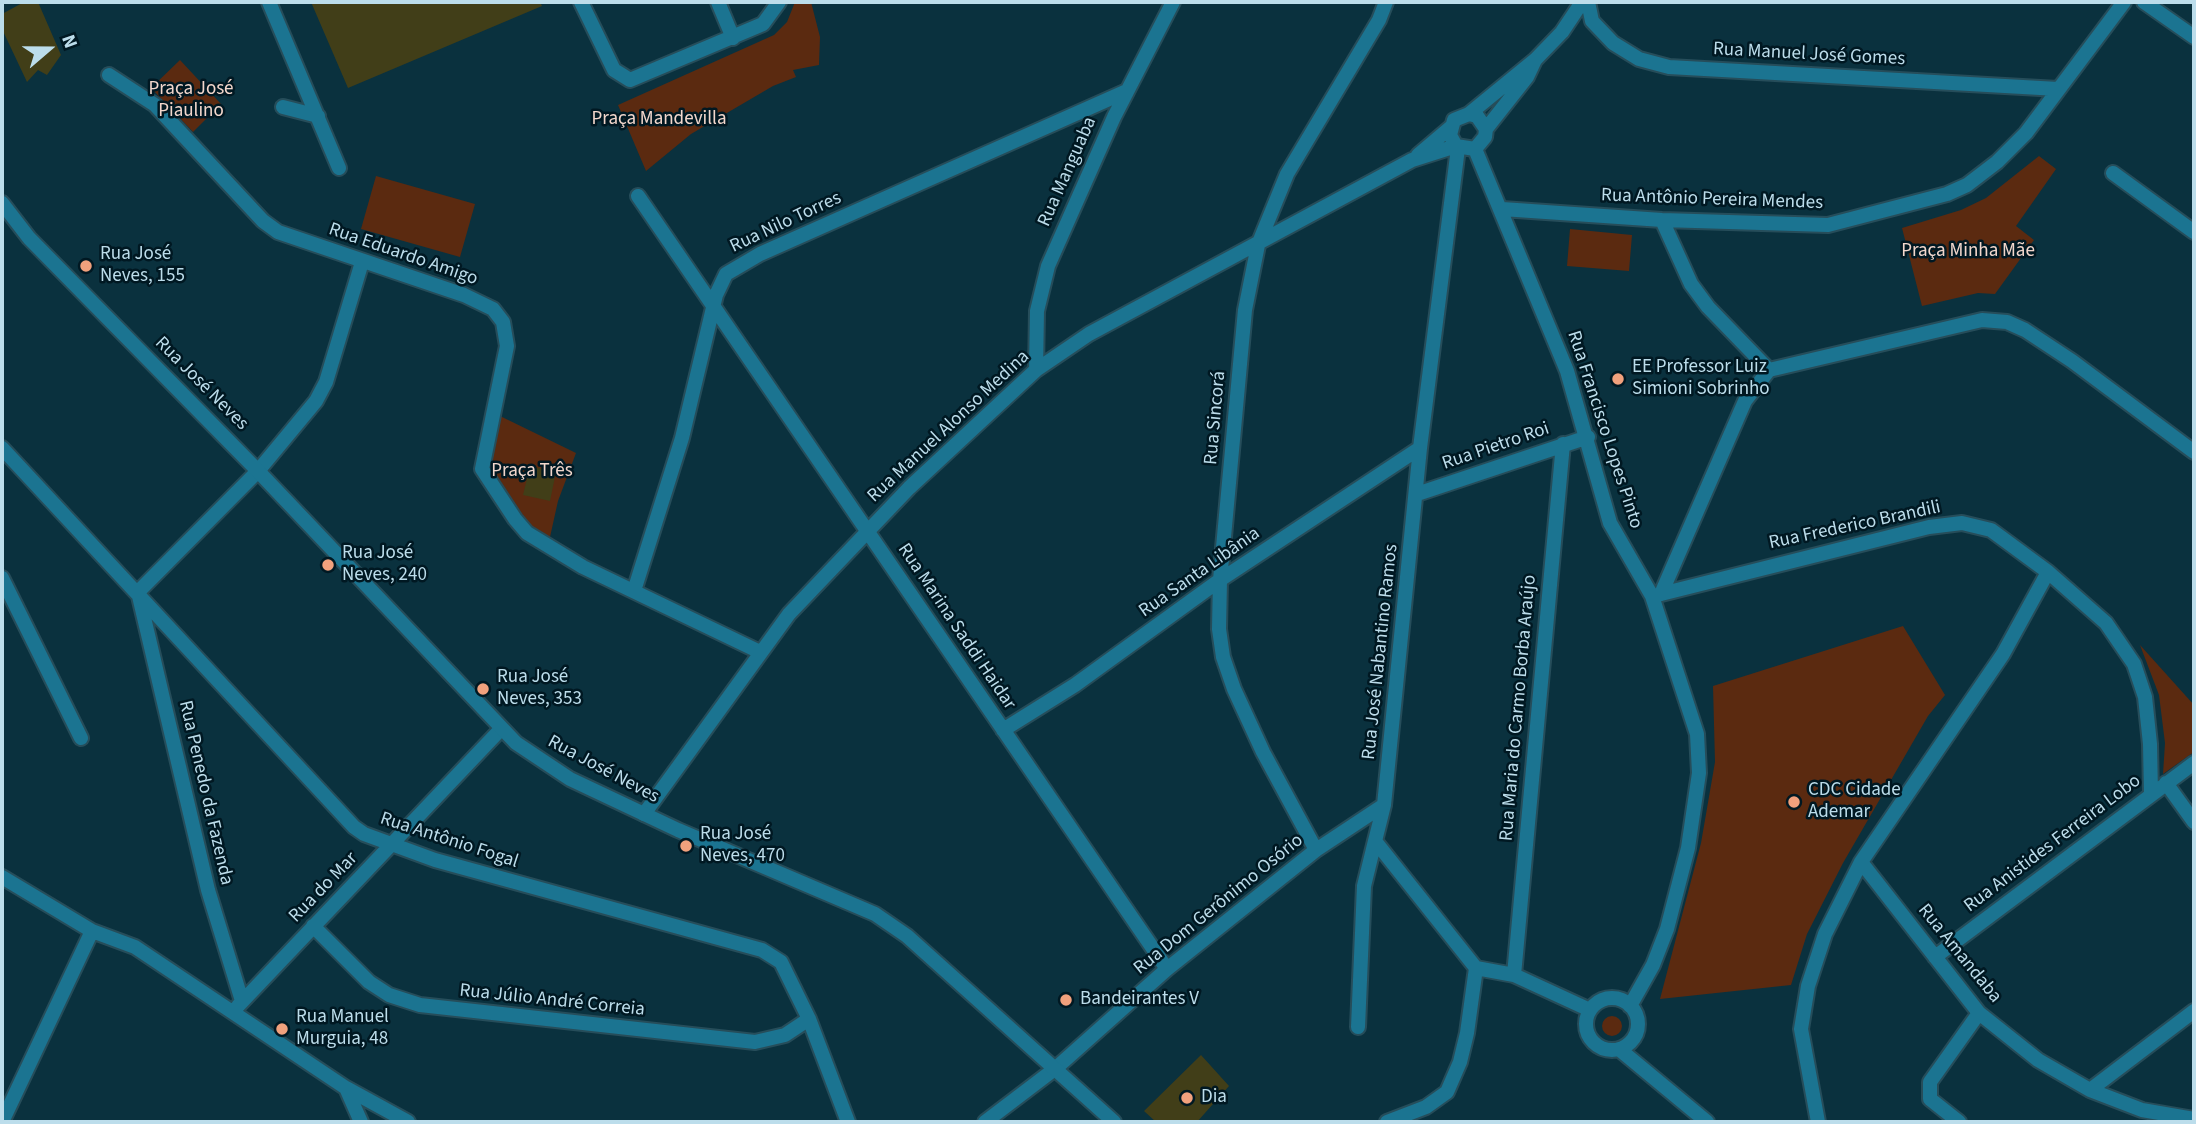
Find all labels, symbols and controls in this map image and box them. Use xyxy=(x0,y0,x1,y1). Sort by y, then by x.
north arrow xyxy=(14,14,84,84)
text: N xyxy=(54,31,84,52)
street label: Rua Manuel José Gomes xyxy=(1712,39,1906,71)
park label: Praça José Piaulino xyxy=(148,79,234,123)
park label: Praça Mandevilla xyxy=(592,109,726,131)
street label: Rua Manguaba xyxy=(1034,114,1102,230)
street label: Rua Antônio Pereira Mendes xyxy=(1601,185,1823,215)
street label: Rua Nilo Torres xyxy=(727,187,845,259)
street label: Rua Eduardo Amigo xyxy=(325,219,481,291)
park label: Praça Minha Mãe xyxy=(1901,241,2035,263)
place label: Rua José Neves, 155 xyxy=(100,244,185,288)
marker: Rua José Neves, 155 xyxy=(78,258,94,274)
street label: Rua Francisco Lopes Pinto xyxy=(1561,328,1647,532)
street label: Rua José Neves xyxy=(149,332,253,436)
street label: Rua Manuel Alonso Medina xyxy=(863,346,1035,508)
place label: EE Professor Luiz Simioni Sobrinho xyxy=(1632,357,1770,401)
street label: Rua Sincorá xyxy=(1201,370,1231,466)
marker: EE Professor Luiz Simioni Sobrinho xyxy=(1610,371,1626,387)
street label: Rua Pietro Roi xyxy=(1439,418,1553,476)
park label: Praça Três xyxy=(491,461,573,483)
street label: Rua Frederico Brandili xyxy=(1767,497,1943,555)
street label: Rua Santa Libânia xyxy=(1135,523,1265,623)
street label: Rua Marina Saddi Haidar xyxy=(892,540,1020,714)
place label: Rua José Neves, 240 xyxy=(342,543,427,587)
street label: Rua José Nabantino Ramos xyxy=(1358,543,1404,761)
marker: Rua José Neves, 240 xyxy=(320,557,336,573)
street label: Rua Maria do Carmo Borba Araújo xyxy=(1496,574,1542,842)
place label: Rua José Neves, 353 xyxy=(497,667,582,711)
marker: Rua José Neves, 353 xyxy=(475,681,491,697)
street label: Rua Penedo da Fazenda xyxy=(173,698,237,888)
street label: Rua José Neves xyxy=(543,731,663,809)
street label: Rua Anistides Ferreira Lobo xyxy=(1960,770,2146,918)
place label: CDC Cidade Ademar xyxy=(1808,780,1901,824)
marker: CDC Cidade Ademar xyxy=(1786,794,1802,810)
street label: Rua Antônio Fogal xyxy=(377,808,521,874)
place label: Rua José Neves, 470 xyxy=(700,824,785,868)
street label: Rua Dom Gerônimo Osório xyxy=(1130,830,1308,980)
marker: Rua José Neves, 470 xyxy=(678,838,694,854)
street label: Rua do Mar xyxy=(285,848,363,928)
street label: Rua Amandaba xyxy=(1912,900,2006,1008)
street label: Rua Júlio André Correia xyxy=(458,980,646,1022)
place label: Bandeirantes V xyxy=(1080,989,1199,1011)
marker: Bandeirantes V xyxy=(1058,992,1074,1008)
place label: Rua Manuel Murguia, 48 xyxy=(296,1007,389,1051)
marker: Rua Manuel Murguia, 48 xyxy=(274,1021,290,1037)
place label: Dia xyxy=(1201,1087,1227,1109)
marker: Dia xyxy=(1179,1090,1195,1106)

